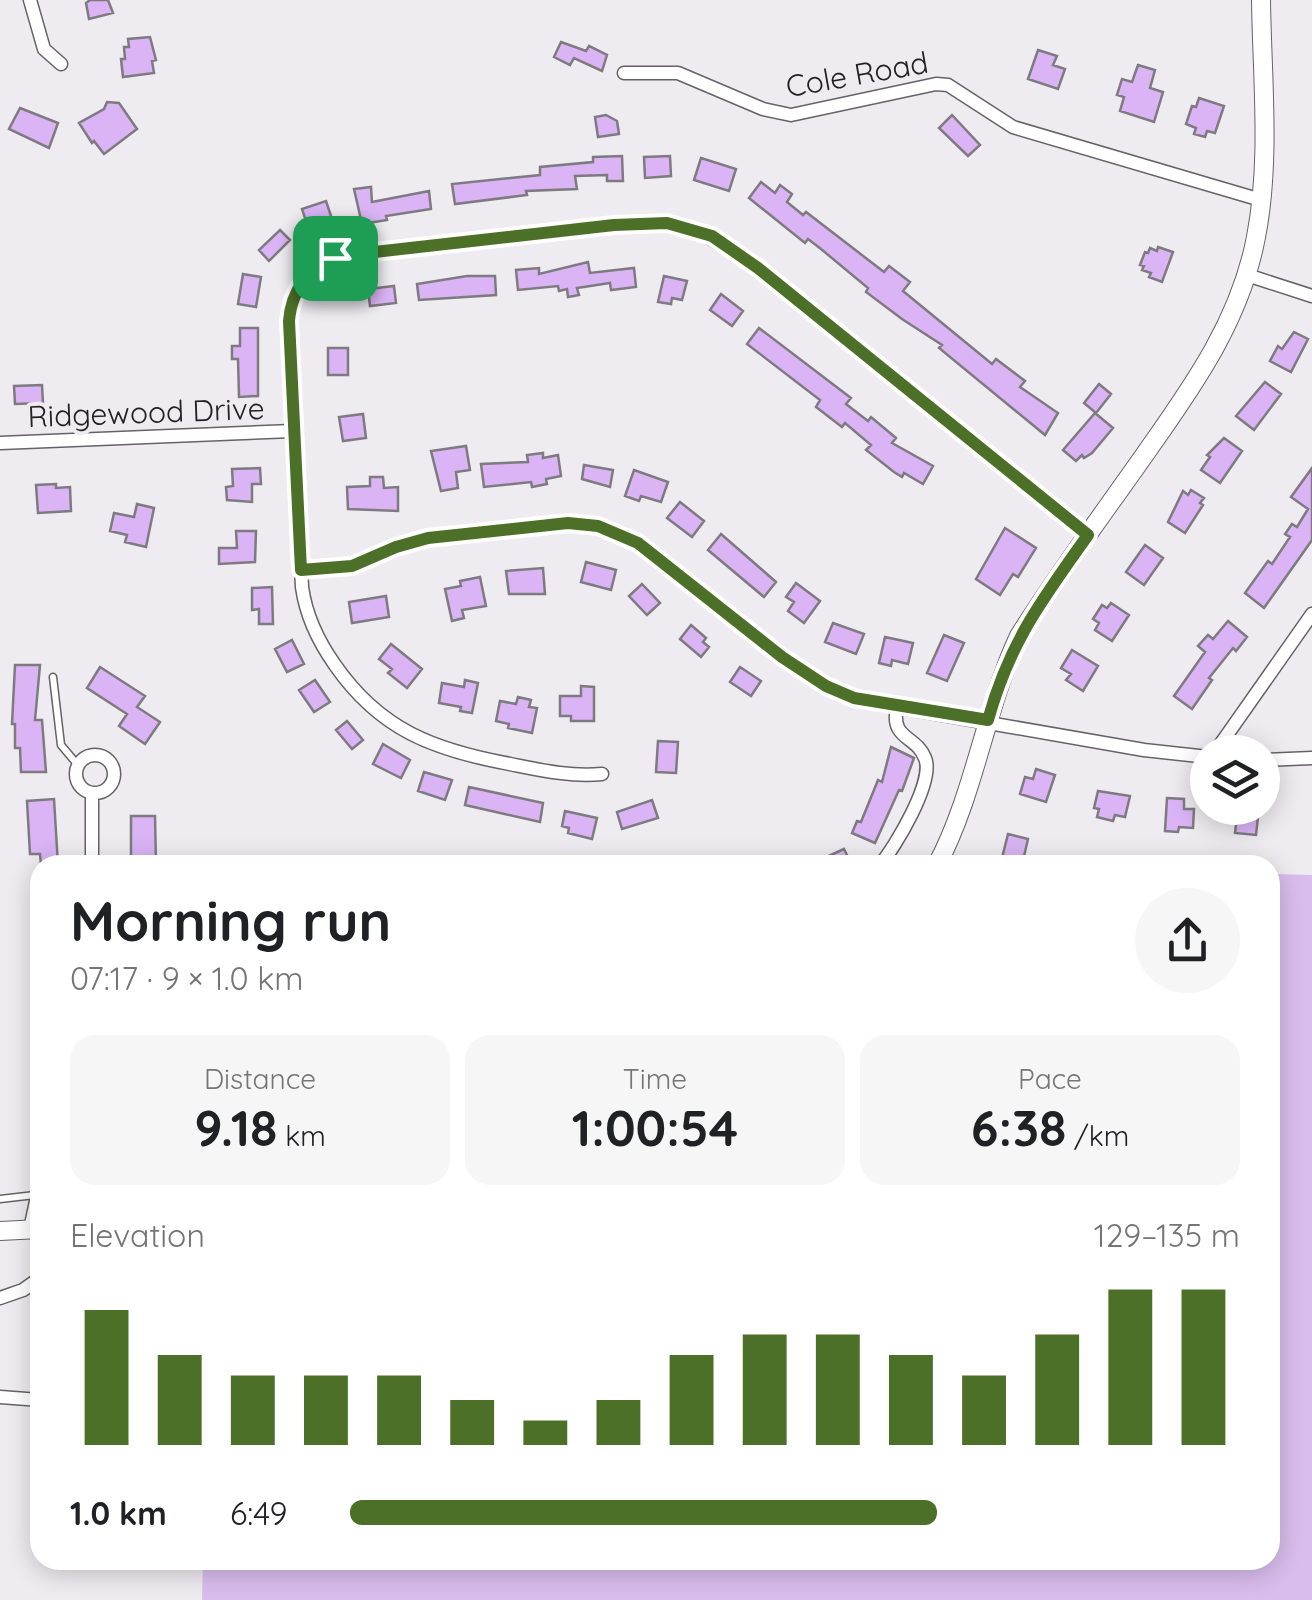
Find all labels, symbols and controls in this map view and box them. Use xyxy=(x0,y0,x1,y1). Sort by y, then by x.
street label: Cole Road xyxy=(783,43,931,105)
pin xyxy=(293,216,378,301)
icon: arrive xyxy=(308,231,363,286)
street label: Ridgewood Drive xyxy=(27,389,265,435)
map controls xyxy=(1190,735,1280,825)
button: layers xyxy=(1190,735,1280,825)
text: Morning run xyxy=(70,886,391,955)
button: share xyxy=(1135,888,1240,993)
text: 07:17 · 9 × 1.0 km xyxy=(70,958,304,998)
text: Distance xyxy=(204,1061,316,1096)
text: Time xyxy=(623,1061,687,1096)
text: Pace xyxy=(1018,1061,1082,1096)
text: 9.18 xyxy=(194,1096,278,1159)
text: 1:00:54 xyxy=(572,1096,738,1159)
text: 6:38 xyxy=(971,1096,1066,1159)
text: km xyxy=(278,1118,326,1153)
text: /km xyxy=(1066,1118,1129,1153)
text: Elevation xyxy=(70,1215,205,1255)
text: 129–135 m xyxy=(1094,1215,1240,1255)
text: 1.0 km xyxy=(70,1493,167,1533)
text: 6:49 xyxy=(230,1493,287,1533)

